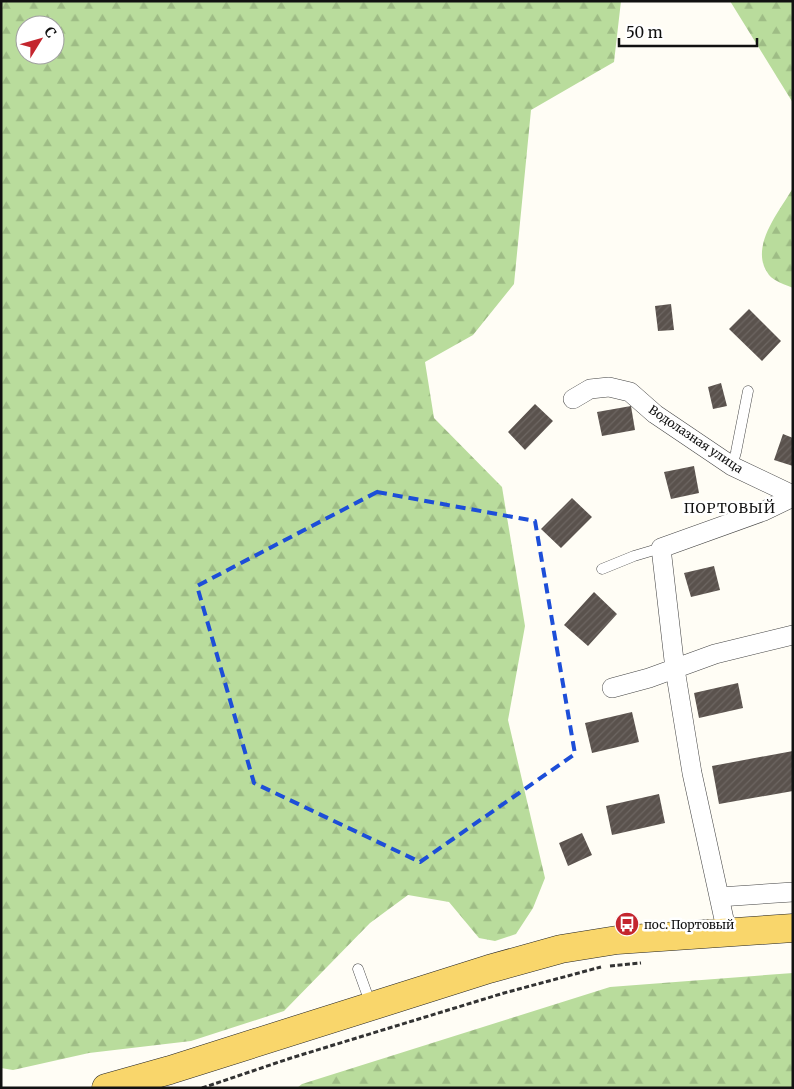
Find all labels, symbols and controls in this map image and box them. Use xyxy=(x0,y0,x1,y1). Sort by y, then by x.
north arrow xyxy=(15,15,65,65)
scale bar xyxy=(619,15,756,47)
text: С xyxy=(40,23,60,41)
text: 50 m xyxy=(626,23,663,42)
street label: Водолазная улица xyxy=(646,402,746,476)
district label: ПОРТОВЫЙ xyxy=(684,499,776,517)
bus stop icon: пос. Портовый xyxy=(614,911,640,937)
place label: пос. Портовый xyxy=(644,917,734,932)

